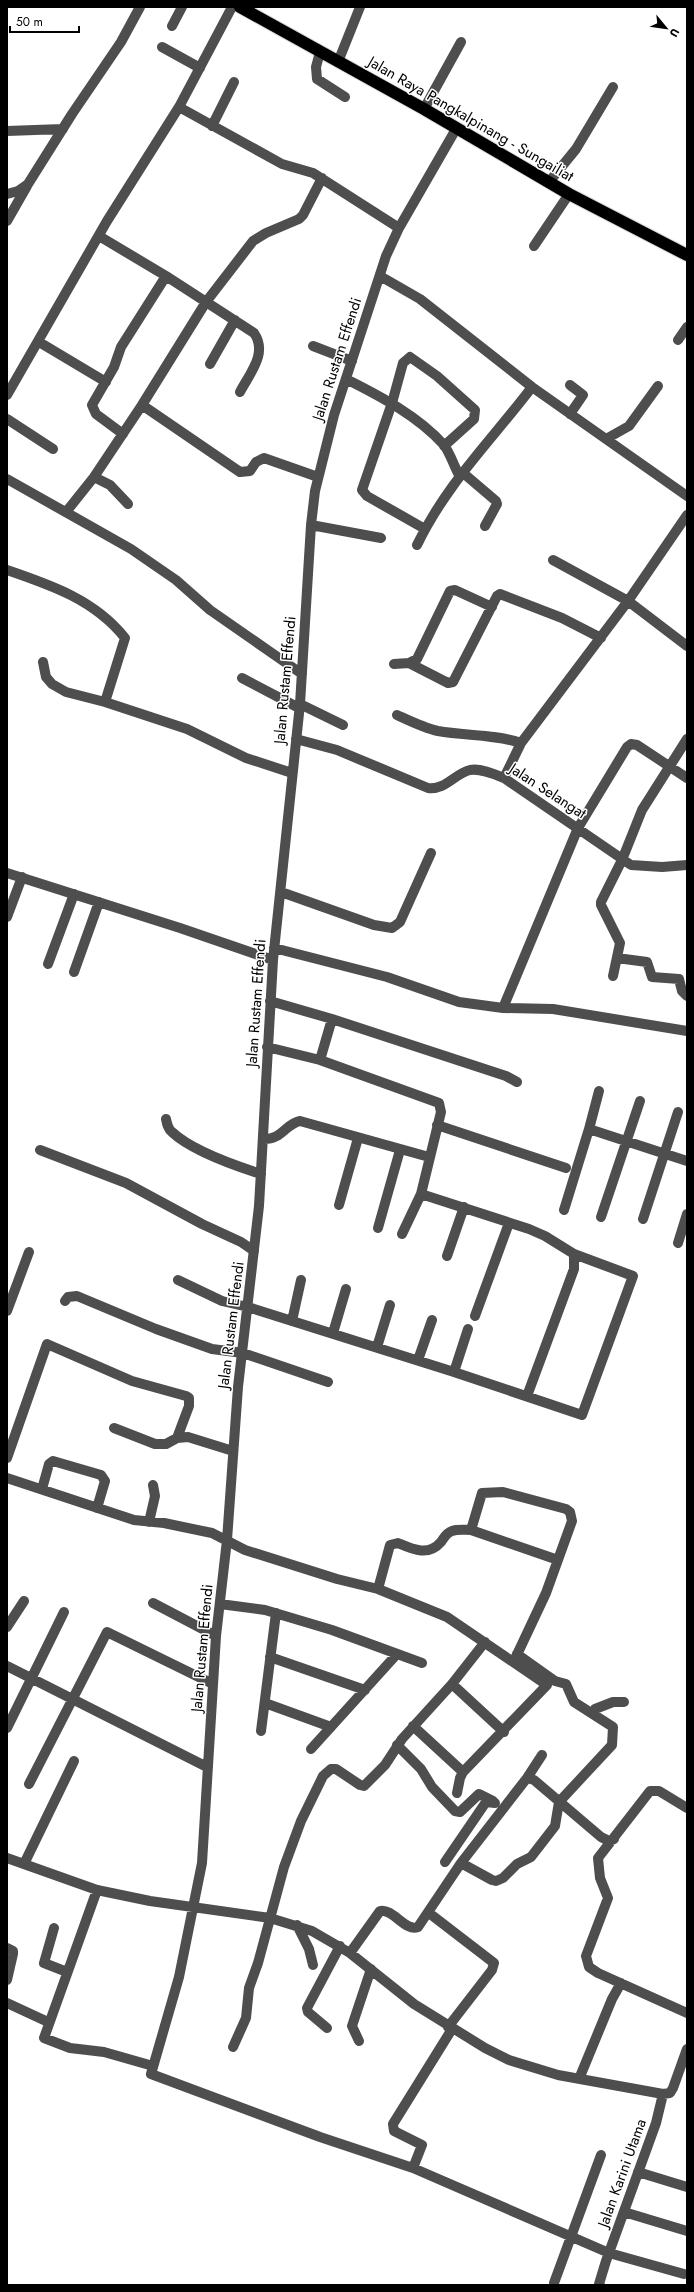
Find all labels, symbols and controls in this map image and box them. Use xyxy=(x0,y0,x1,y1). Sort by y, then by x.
scale bar xyxy=(10,8,79,34)
north arrow xyxy=(646,8,686,48)
text: 50 m xyxy=(16,13,43,31)
text: U xyxy=(666,26,684,40)
street label: Jalan Raya Pangkalpinang - Sungailiat xyxy=(362,50,578,187)
street label: Jalan Rustam Effendi xyxy=(306,295,367,425)
street label: Jalan Rustam Effendi xyxy=(268,615,302,747)
street label: Jalan Selangat xyxy=(504,757,591,824)
street label: Jalan Rustam Effendi xyxy=(240,938,271,1070)
street label: Jalan Rustam Effendi xyxy=(212,1260,250,1392)
street label: Jalan Rustam Effendi xyxy=(185,1583,219,1715)
street label: Jalan Karini Utama xyxy=(591,2116,652,2232)

